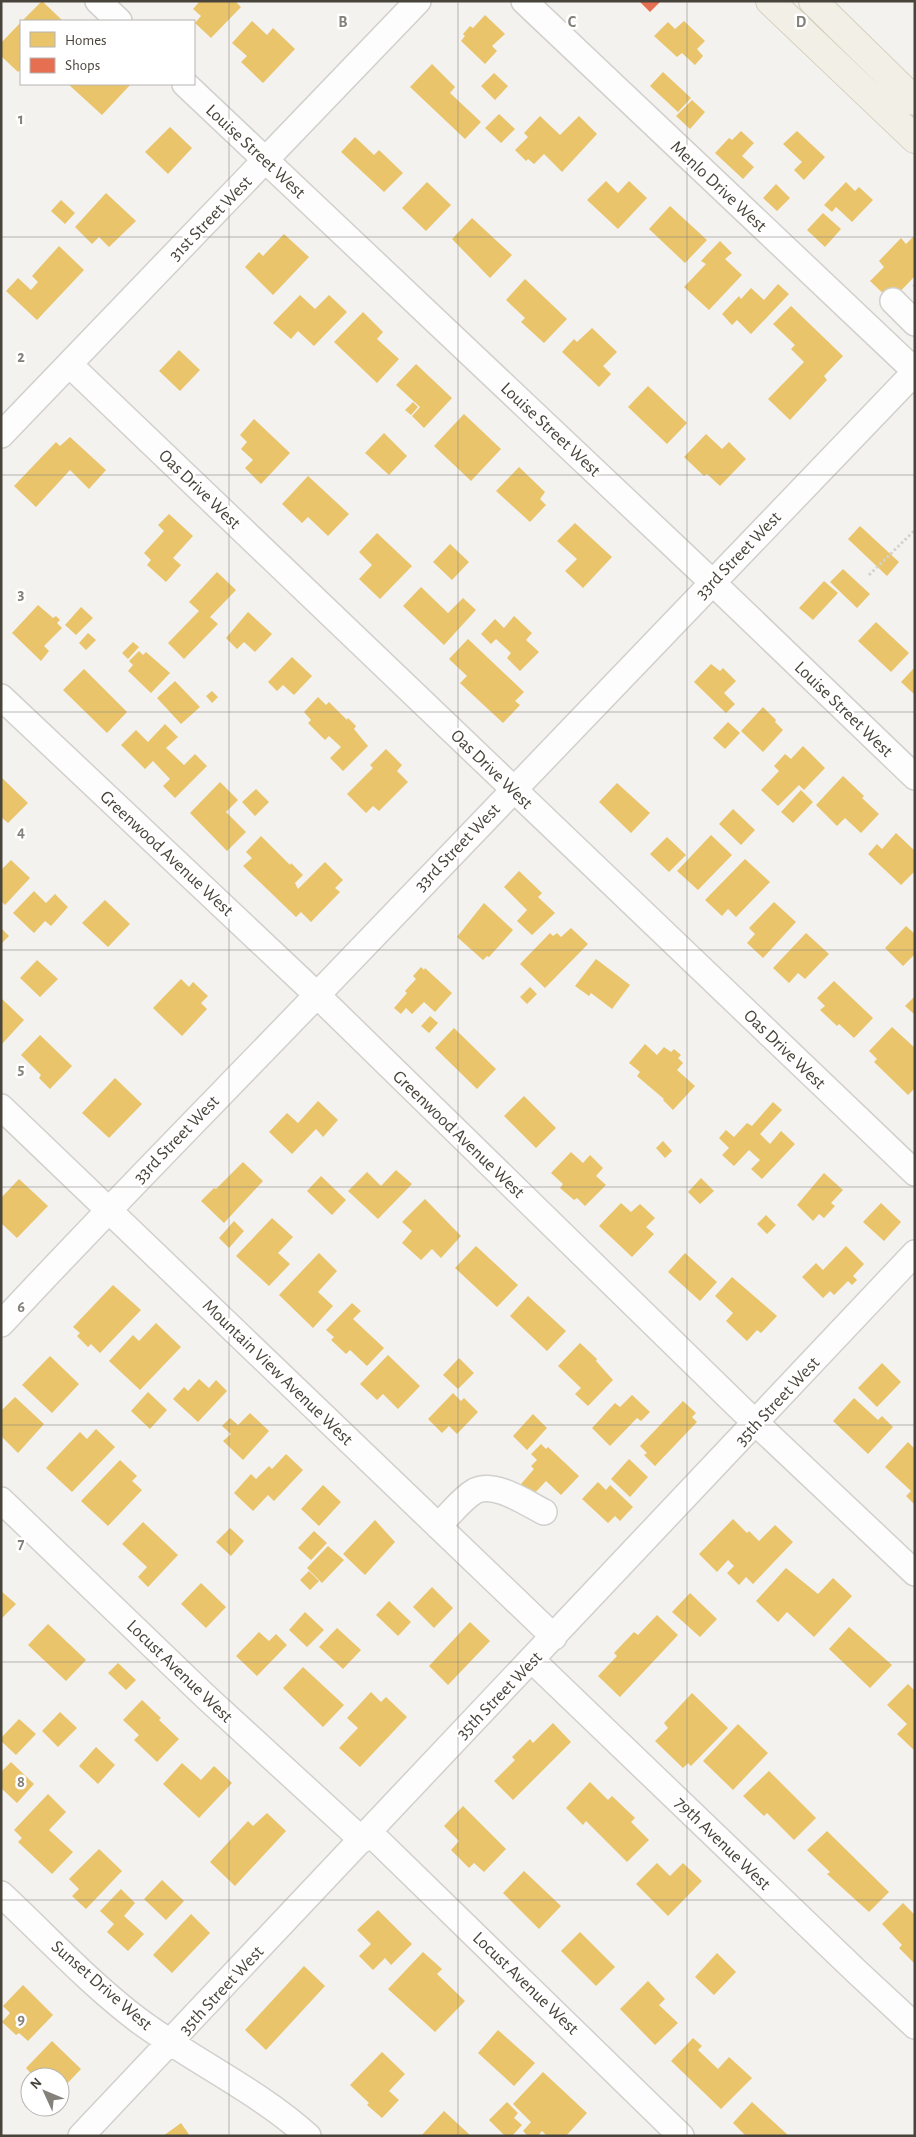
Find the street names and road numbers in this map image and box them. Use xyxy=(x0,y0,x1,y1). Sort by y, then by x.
street label: Louise Street West xyxy=(202,101,309,202)
street label: Menlo Drive West xyxy=(667,138,770,236)
street label: 31st Street West xyxy=(166,173,256,265)
street label: Louise Street West xyxy=(497,379,604,480)
street label: Oas Drive West xyxy=(155,447,244,533)
street label: 33rd Street West xyxy=(693,508,785,603)
street label: Louise Street West xyxy=(791,658,896,761)
street label: Oas Drive West xyxy=(447,727,536,813)
street label: Greenwood Avenue West xyxy=(96,787,237,920)
street label: 33rd Street West xyxy=(412,800,504,895)
street label: Oas Drive West xyxy=(740,1007,829,1093)
street label: Greenwood Avenue West xyxy=(389,1067,528,1202)
street label: 33rd Street West xyxy=(131,1092,223,1187)
street label: Mountain View Avenue West xyxy=(199,1296,356,1449)
street label: 35th Street West xyxy=(732,1354,823,1450)
street label: Locust Avenue West xyxy=(123,1617,236,1727)
street label: 35th Street West xyxy=(454,1648,546,1743)
street label: 79th Avenue West xyxy=(671,1794,774,1894)
street label: Locust Avenue West xyxy=(469,1929,582,2039)
street label: Sunset Drive West xyxy=(48,1937,155,2034)
street label: 35th Street West xyxy=(176,1943,267,2039)

